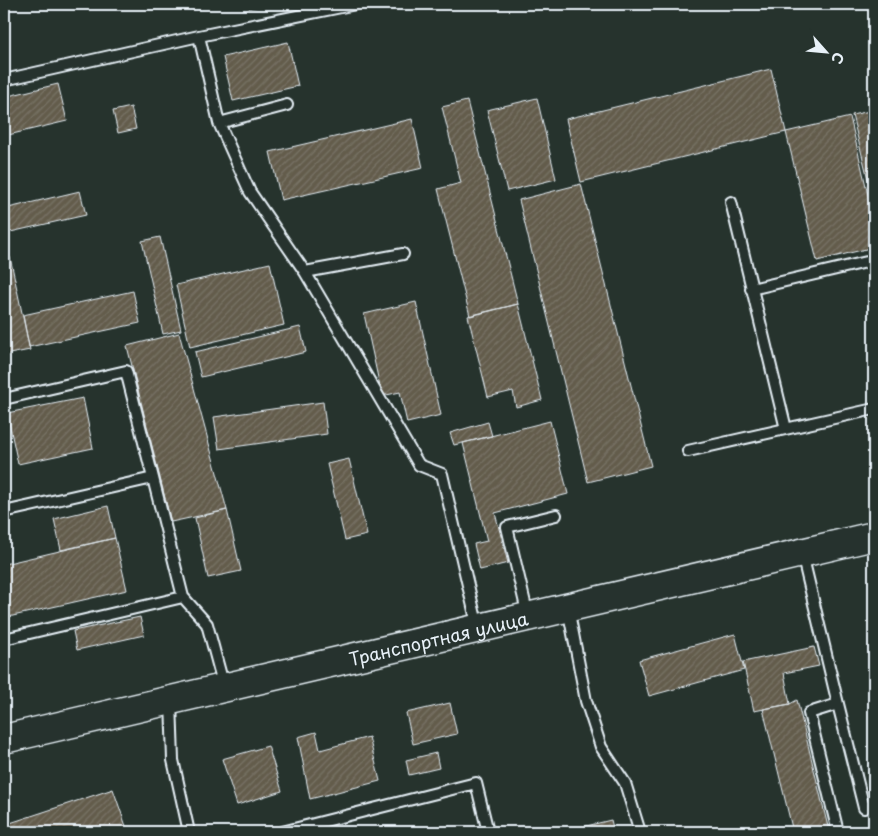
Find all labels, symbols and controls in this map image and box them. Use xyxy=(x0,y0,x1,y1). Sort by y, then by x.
north arrow xyxy=(800,28,850,78)
text: С xyxy=(826,49,850,68)
street label: Транспортная улица xyxy=(346,604,531,672)

